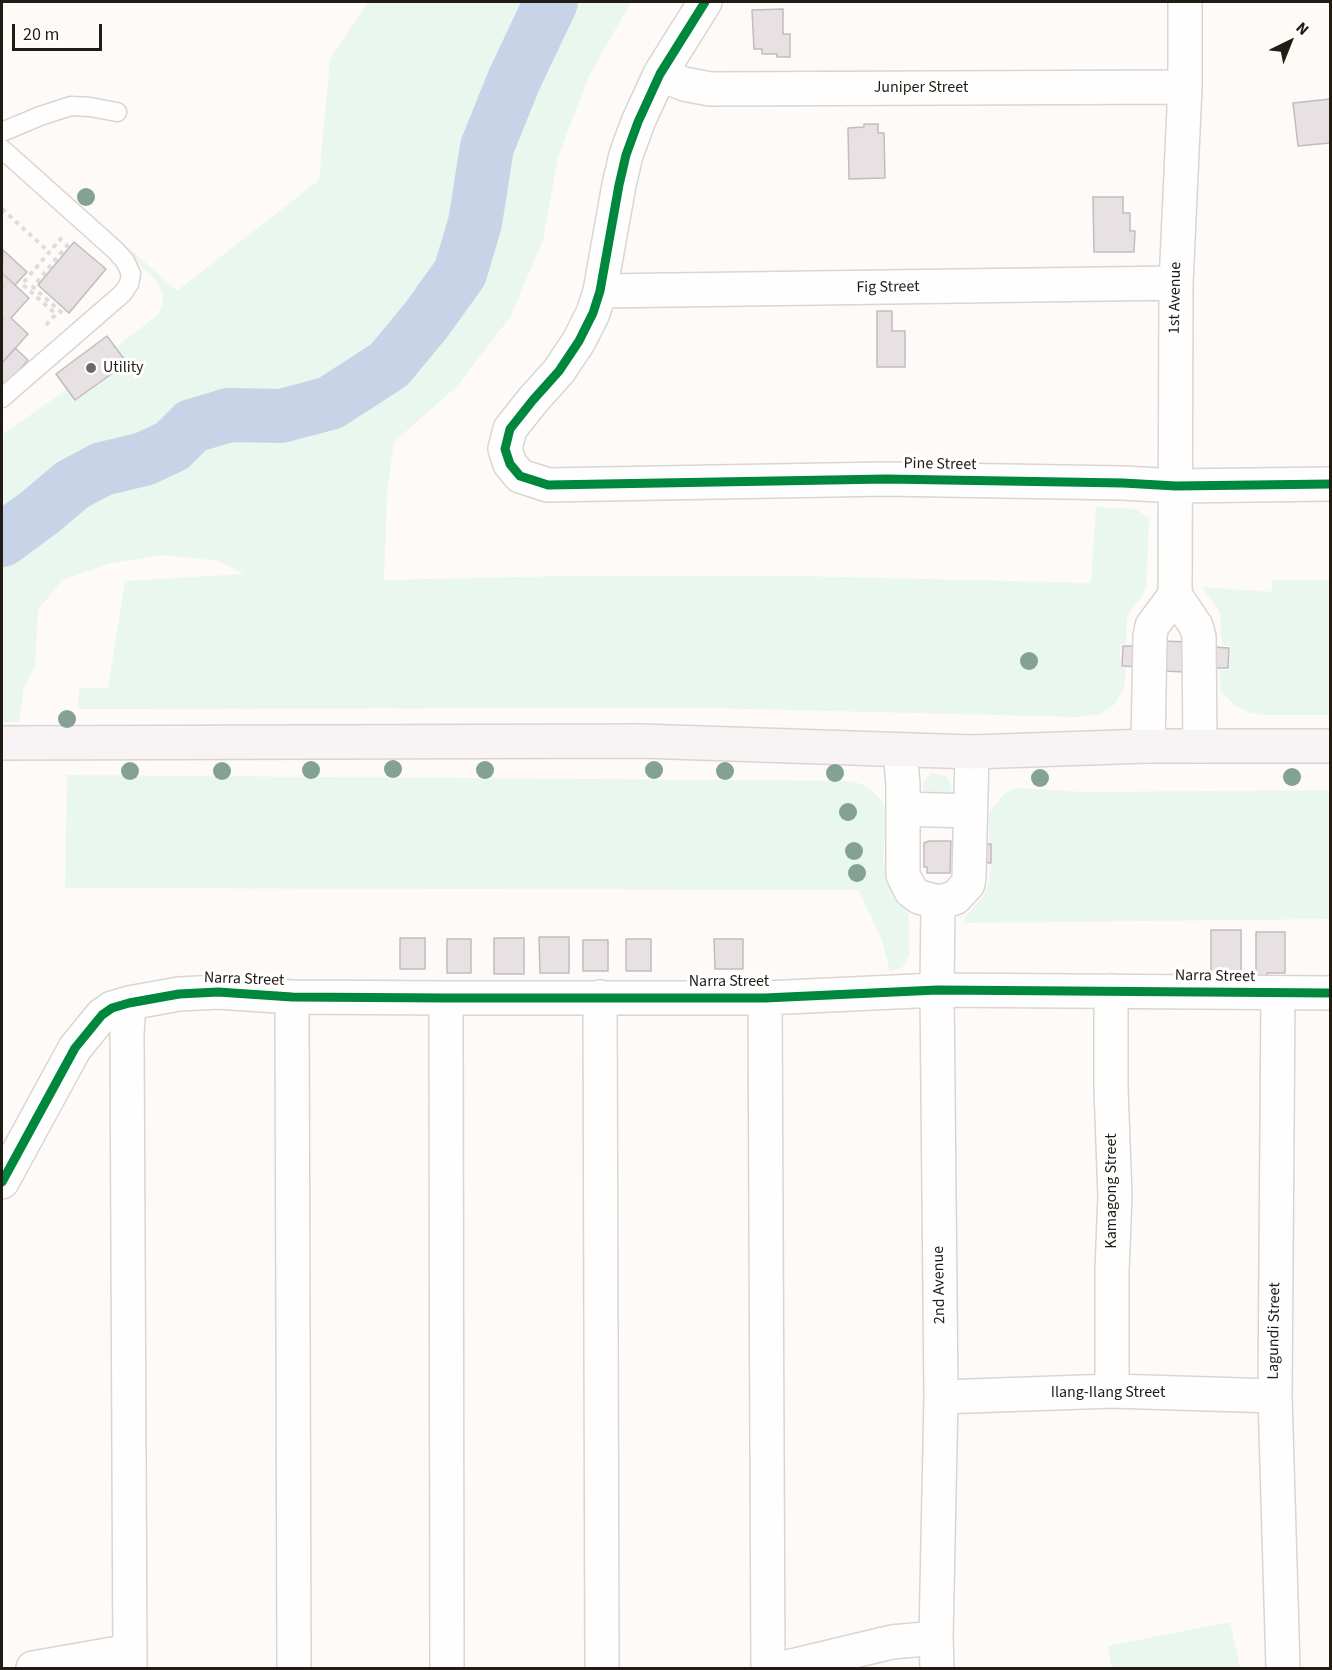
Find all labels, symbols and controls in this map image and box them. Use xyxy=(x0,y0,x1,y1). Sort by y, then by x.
scale bar xyxy=(15,12,105,50)
north arrow xyxy=(1260,12,1320,72)
text: N xyxy=(1291,17,1314,41)
text: 20 m xyxy=(23,22,59,47)
street label: Juniper Street xyxy=(874,78,968,98)
street label: 1st Avenue xyxy=(1166,262,1186,334)
street label: Fig Street xyxy=(856,278,920,298)
place label: Utility xyxy=(103,358,144,378)
marker: Utility xyxy=(84,361,98,375)
street label: Pine Street xyxy=(903,455,977,475)
street label: Narra Street xyxy=(1175,967,1255,987)
street label: Narra Street xyxy=(203,969,285,991)
street label: Narra Street xyxy=(689,972,769,992)
street label: Kamagong Street xyxy=(1102,1133,1122,1249)
street label: 2nd Avenue xyxy=(930,1246,950,1324)
street label: Lagundi Street xyxy=(1265,1282,1285,1380)
street label: Ilang-Ilang Street xyxy=(1051,1383,1165,1403)

